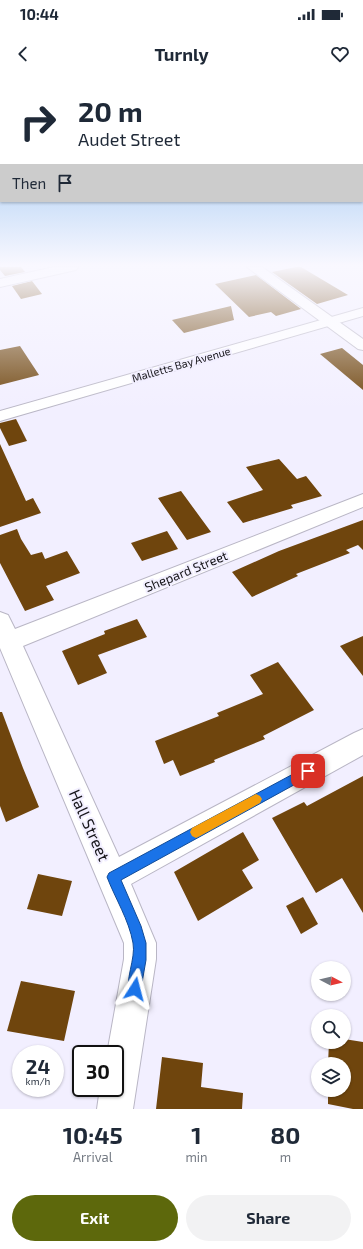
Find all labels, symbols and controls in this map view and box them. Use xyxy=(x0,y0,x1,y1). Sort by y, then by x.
text: 10:44 xyxy=(20,5,59,23)
icon: back xyxy=(12,43,34,65)
text: Turnly xyxy=(154,43,209,65)
icon: heart xyxy=(329,43,351,65)
text: 20 m xyxy=(78,94,143,128)
icon: right xyxy=(12,96,64,148)
text: Audet Street xyxy=(78,128,180,150)
icon: arrive xyxy=(54,172,76,194)
text: Then xyxy=(12,174,46,192)
street label: Malletts Bay Avenue xyxy=(130,344,232,384)
street label: Shepard Street xyxy=(142,547,230,595)
pin xyxy=(291,754,325,788)
icon: arrive xyxy=(297,760,319,782)
street label: Hall Street xyxy=(66,786,114,864)
north arrow xyxy=(311,961,351,1001)
map controls xyxy=(311,961,351,1097)
position arrow xyxy=(114,968,156,1010)
button: search xyxy=(311,1009,351,1049)
speed limit sign: 30 xyxy=(72,1045,124,1097)
text: 24 xyxy=(26,1054,50,1078)
button: layers xyxy=(311,1057,351,1097)
text: km/h xyxy=(26,1075,50,1087)
text: 10:45 xyxy=(63,1120,123,1149)
text: 1 xyxy=(191,1120,202,1149)
text: 80 xyxy=(270,1120,300,1149)
text: Arrival xyxy=(73,1149,113,1165)
text: min xyxy=(185,1149,208,1165)
text: m xyxy=(280,1149,291,1165)
button: Exit xyxy=(12,1195,178,1241)
button: Share xyxy=(186,1195,351,1241)

